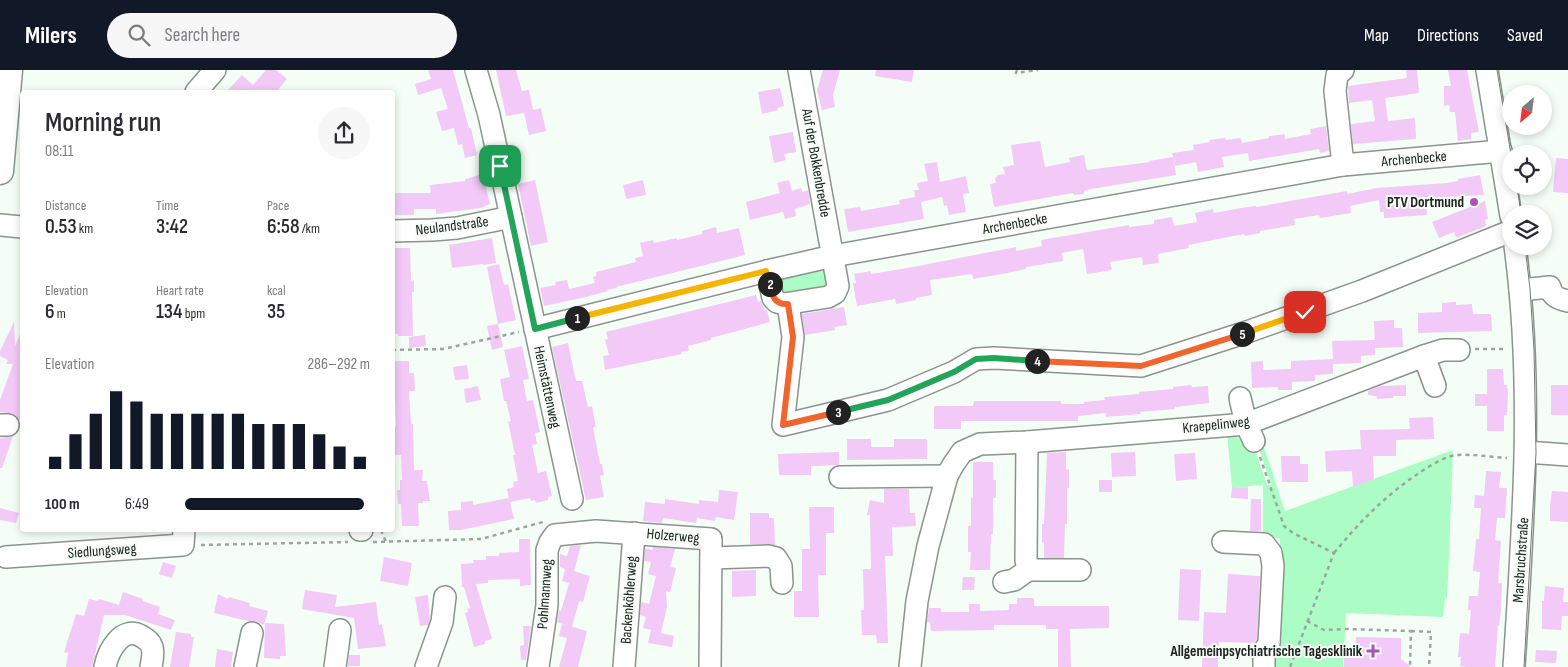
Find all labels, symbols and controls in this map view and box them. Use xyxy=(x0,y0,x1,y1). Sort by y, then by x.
search box xyxy=(107,13,457,58)
text: Milers xyxy=(25,21,77,50)
icon: search xyxy=(125,21,153,49)
text: Search here xyxy=(165,24,240,47)
text: Map xyxy=(1364,25,1389,46)
text: Directions xyxy=(1417,25,1479,46)
text: Saved xyxy=(1507,25,1543,46)
north arrow xyxy=(1502,85,1552,135)
map controls xyxy=(1502,85,1552,255)
text: Morning run xyxy=(45,106,161,139)
street label: Auf der Bokkenbredde xyxy=(797,106,835,219)
button: share xyxy=(318,107,370,159)
text: 08:11 xyxy=(45,142,73,161)
pin xyxy=(479,145,521,187)
button: locate xyxy=(1502,145,1552,195)
street label: Archenbecke xyxy=(1380,147,1447,171)
icon: arrive xyxy=(486,152,514,180)
place label: PTV Dortmund xyxy=(1387,193,1464,212)
marker: PTV Dortmund xyxy=(1468,196,1480,208)
text: Distance xyxy=(45,197,86,214)
text: Time xyxy=(156,197,179,214)
text: Pace xyxy=(267,197,289,214)
button: layers xyxy=(1502,205,1552,255)
street label: Archenbecke xyxy=(980,209,1049,239)
street label: Neulandstraße xyxy=(414,212,490,240)
text: 0.53 xyxy=(45,214,77,239)
text: 3:42 xyxy=(156,214,188,239)
text: 6:58 xyxy=(267,214,300,239)
text: km xyxy=(77,220,93,237)
text: /km xyxy=(300,220,320,237)
pin: 2 xyxy=(758,272,782,296)
text: 2 xyxy=(767,276,774,293)
text: Elevation xyxy=(45,282,88,299)
text: Heart rate xyxy=(156,282,204,299)
text: kcal xyxy=(267,282,286,299)
pin xyxy=(1284,291,1326,333)
icon: check xyxy=(1291,298,1319,326)
text: 6 xyxy=(45,299,55,324)
text: 134 xyxy=(156,299,182,324)
text: 35 xyxy=(267,299,285,324)
text: m xyxy=(55,305,66,322)
text: bpm xyxy=(182,305,205,322)
pin: 1 xyxy=(564,306,590,330)
text: 1 xyxy=(575,310,580,327)
pin: 5 xyxy=(1230,322,1254,346)
text: 5 xyxy=(1239,326,1246,343)
street label: Heimstättenweg xyxy=(529,344,565,430)
pin: 4 xyxy=(1024,348,1050,374)
text: 4 xyxy=(1034,353,1041,370)
text: Elevation xyxy=(45,355,94,374)
text: 286–292 m xyxy=(307,355,370,374)
pin: 3 xyxy=(826,400,850,424)
text: 3 xyxy=(835,404,842,421)
street label: Kraepelinweg xyxy=(1181,412,1251,438)
text: 100 m xyxy=(45,495,80,514)
text: 6:49 xyxy=(125,495,149,514)
street label: Marsbruchstraße xyxy=(1509,517,1533,603)
street label: Holzerweg xyxy=(646,524,700,548)
street label: Siedlungsweg xyxy=(67,539,137,563)
street label: Backenköhlerweg xyxy=(616,555,642,645)
street label: Pohlmannweg xyxy=(533,558,557,630)
place label: Allgemeinpsychiatrische Tagesklinik xyxy=(1170,642,1363,661)
marker: Allgemeinpsychiatrische Tagesklinik xyxy=(1366,644,1380,658)

